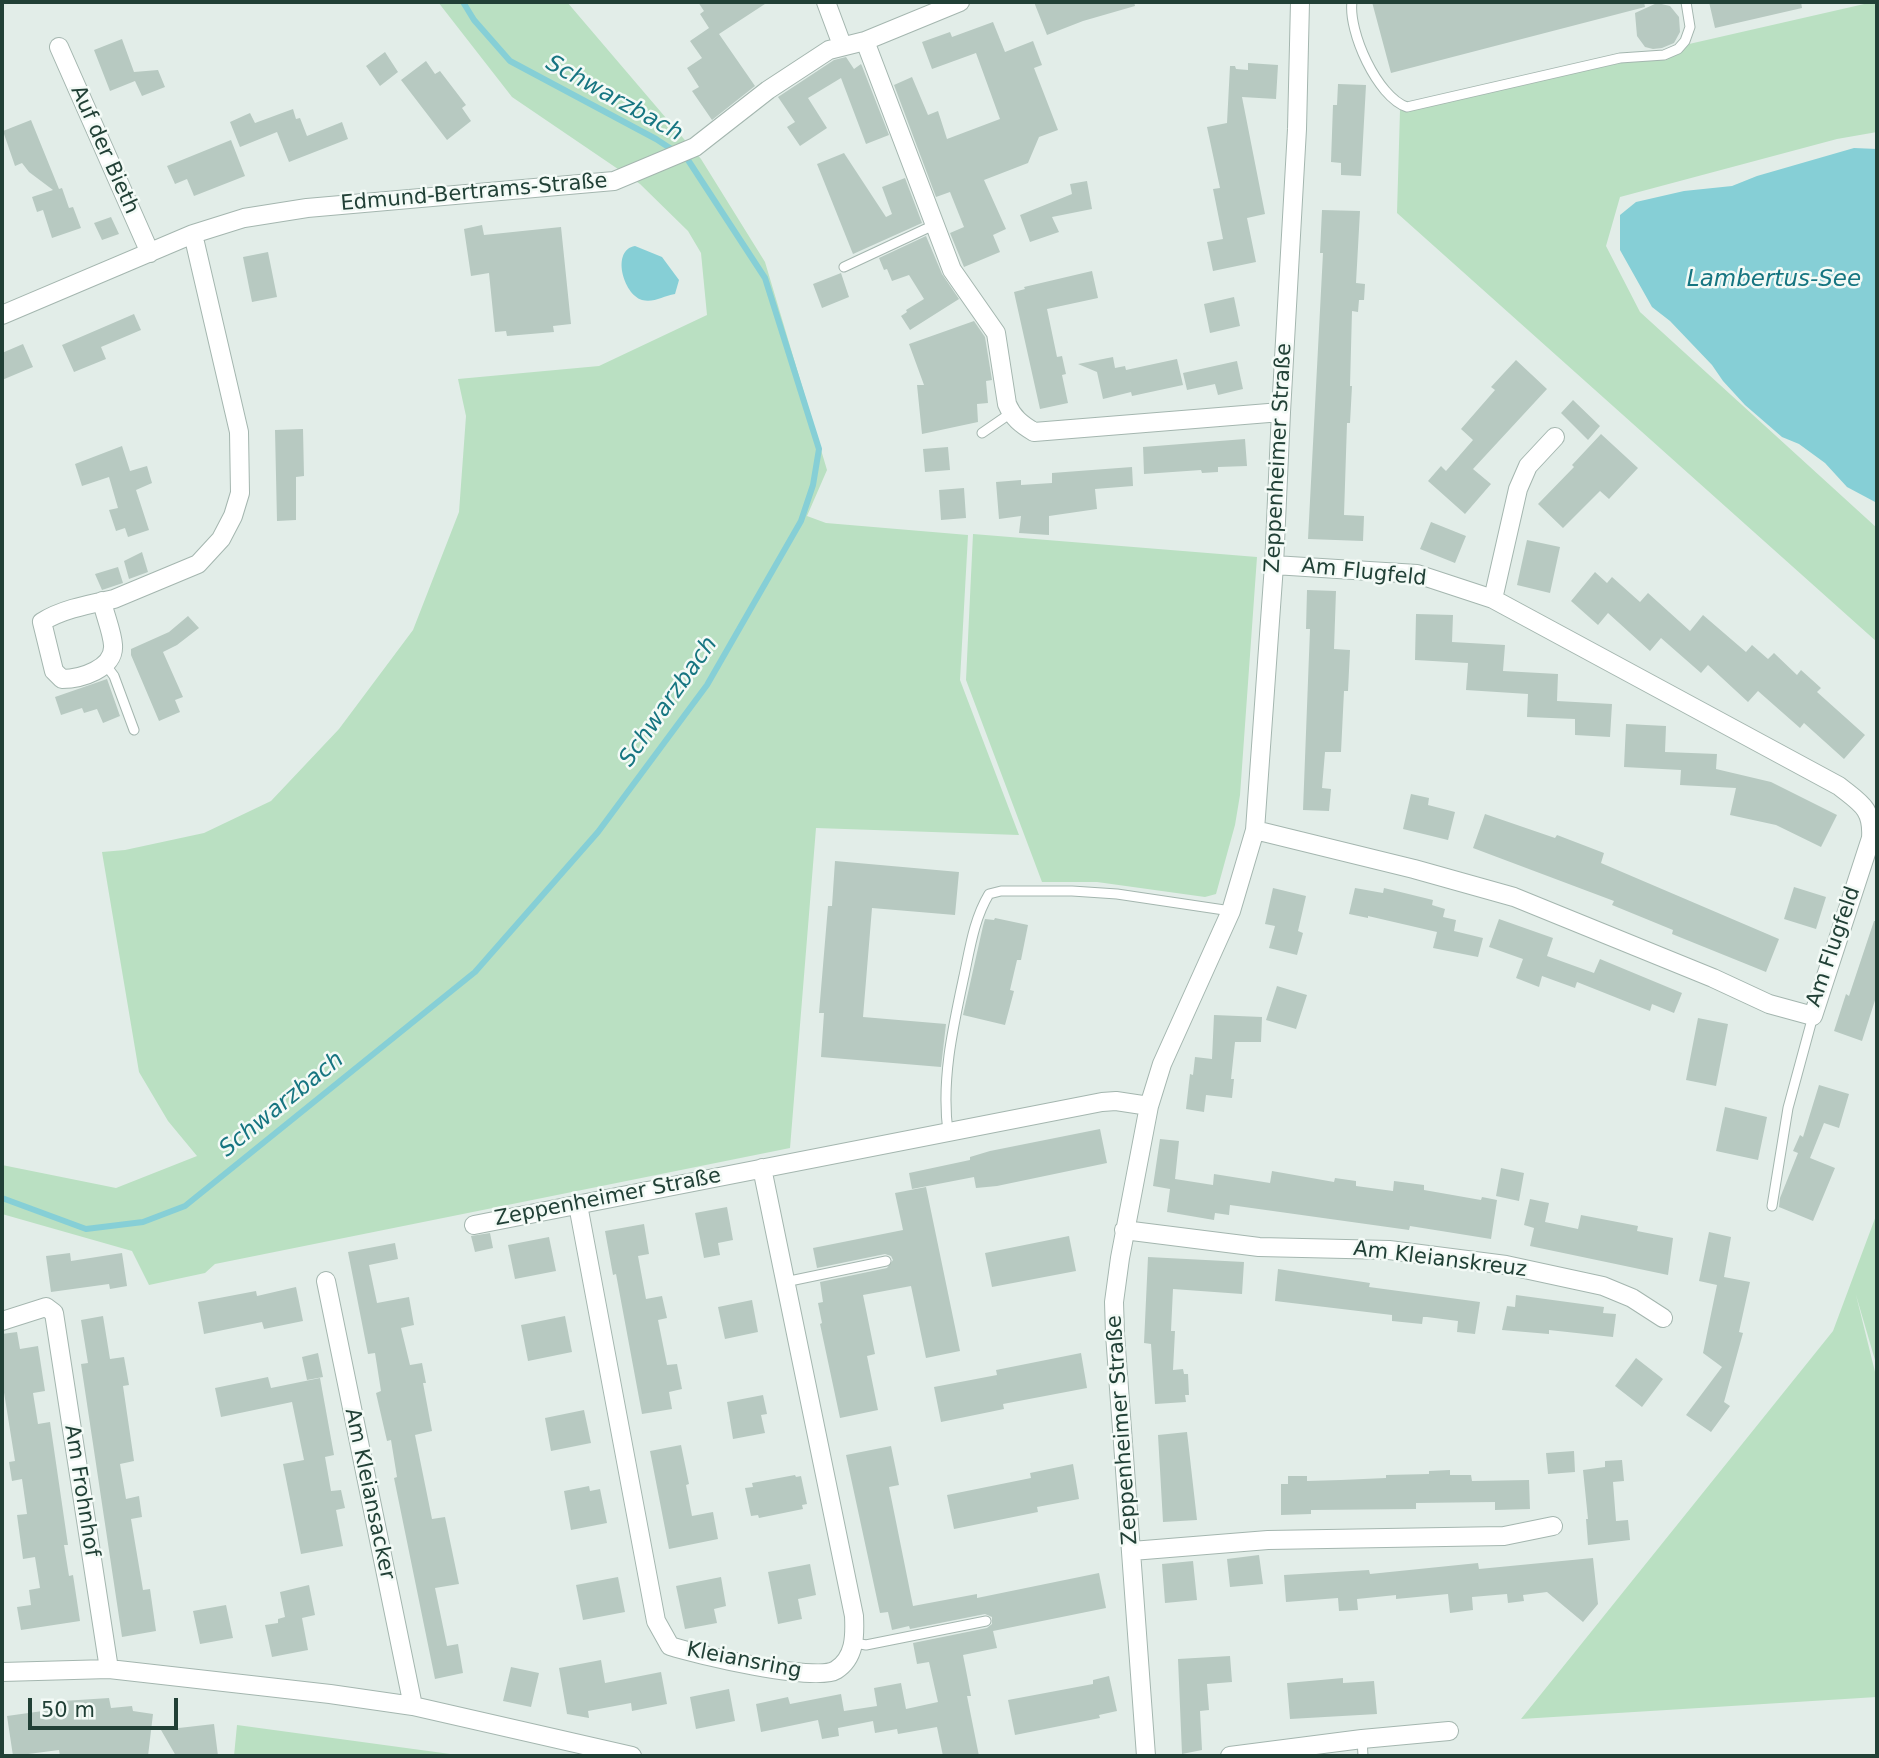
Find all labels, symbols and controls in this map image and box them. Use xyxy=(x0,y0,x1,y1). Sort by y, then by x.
water label: Schwarzbach xyxy=(541,50,687,148)
street label: Auf der Bieth xyxy=(64,82,144,218)
street label: Edmund-Bertrams-Straße xyxy=(340,169,608,217)
water label: Lambertus-See xyxy=(1687,266,1861,294)
street label: Zeppenheimer Straße xyxy=(1260,342,1298,574)
street label: Am Flugfeld xyxy=(1300,554,1428,592)
water label: Schwarzbach xyxy=(614,632,724,772)
street label: Am Flugfeld xyxy=(1802,884,1866,1010)
water label: Schwarzbach xyxy=(214,1046,350,1164)
street label: Zeppenheimer Straße xyxy=(493,1164,723,1232)
street label: Am Kleianskreuz xyxy=(1352,1237,1528,1283)
street label: Zeppenheimer Straße xyxy=(1102,1314,1144,1546)
street label: Am Kleiansacker xyxy=(339,1406,399,1582)
street label: Am Frohnhof xyxy=(58,1423,104,1559)
street label: Kleiansring xyxy=(684,1638,804,1684)
scale bar xyxy=(32,1684,182,1728)
text: 50 m xyxy=(41,1698,95,1722)

